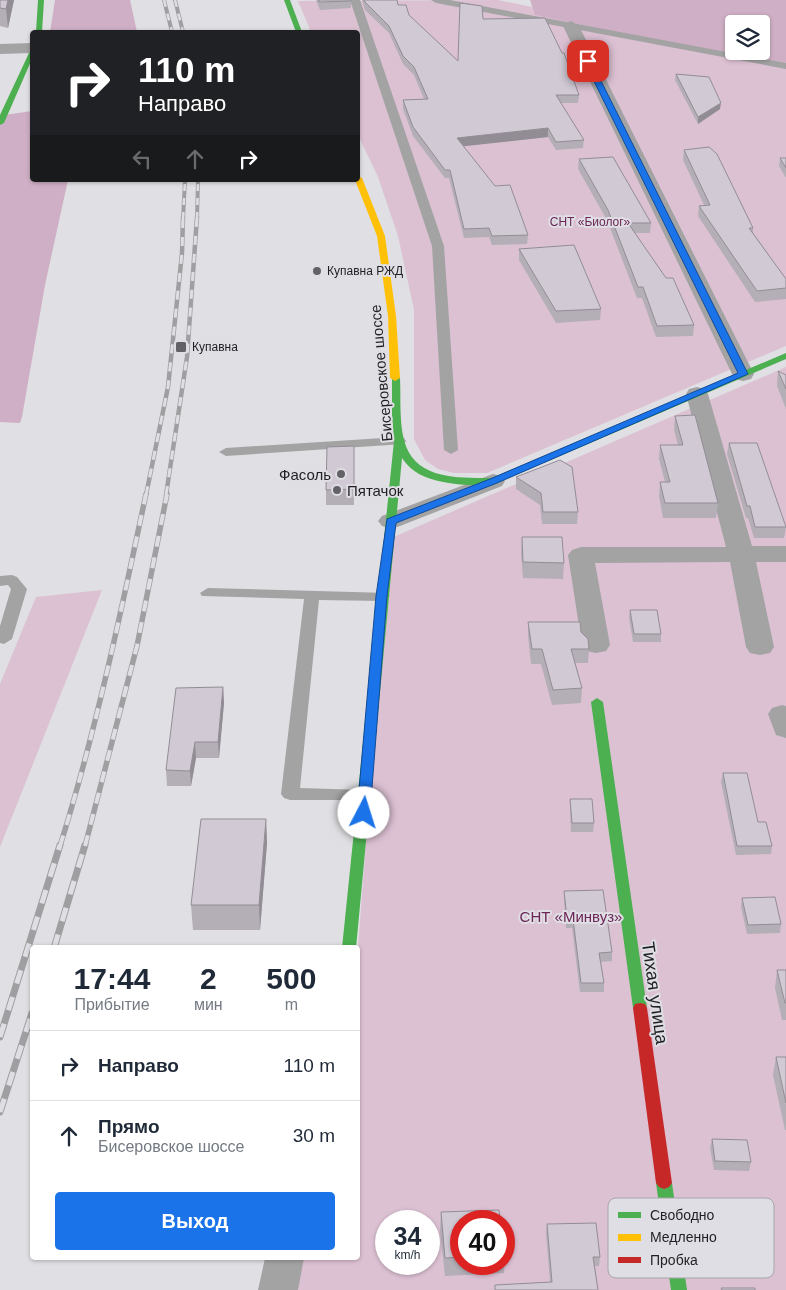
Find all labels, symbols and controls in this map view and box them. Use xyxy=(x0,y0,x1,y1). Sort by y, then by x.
map controls xyxy=(725,15,770,60)
button: layers xyxy=(725,15,770,60)
pin xyxy=(567,40,609,82)
icon: arrive xyxy=(574,47,602,75)
icon: right xyxy=(55,50,120,115)
text: 110 m xyxy=(138,50,235,89)
text: Направо xyxy=(138,91,226,116)
icon: left xyxy=(128,145,156,173)
icon: ahead xyxy=(181,145,209,173)
icon: right xyxy=(234,145,262,173)
park label: СНТ «Биолог» xyxy=(550,215,631,229)
place label: Купавна РЖД xyxy=(327,264,403,278)
marker: Купавна РЖД xyxy=(311,265,323,277)
street label: Бисеровское шоссе xyxy=(367,304,395,442)
marker: Купавна xyxy=(174,340,188,354)
place label: Купавна xyxy=(192,340,238,354)
place label: Фасоль xyxy=(279,466,331,483)
marker: Фасоль xyxy=(335,468,347,480)
place label: Пятачок xyxy=(347,482,404,499)
marker: Пятачок xyxy=(331,484,343,496)
position arrow xyxy=(337,786,389,838)
park label: СНТ «Минвуз» xyxy=(520,908,622,925)
street label: Тихая улица xyxy=(638,940,672,1047)
text: 17:44 xyxy=(74,962,150,995)
text: 2 xyxy=(200,962,217,995)
text: 500 xyxy=(266,962,316,995)
text: Прибытие xyxy=(74,996,150,1013)
text: мин xyxy=(194,996,223,1013)
text: m xyxy=(285,996,298,1013)
icon: right xyxy=(55,1052,83,1080)
text: Направо xyxy=(98,1055,179,1076)
text: 110 m xyxy=(284,1055,335,1076)
text: Прямо xyxy=(98,1116,160,1137)
icon: ahead xyxy=(55,1122,83,1150)
text: 30 m xyxy=(293,1125,335,1146)
text: Бисеровское шоссе xyxy=(98,1138,245,1155)
button: Выход xyxy=(55,1192,335,1250)
legend xyxy=(608,1198,774,1278)
text: Свободно xyxy=(650,1207,715,1223)
speed limit sign: 40 xyxy=(450,1210,515,1275)
text: 34 xyxy=(394,1222,421,1250)
text: Медленно xyxy=(650,1229,717,1245)
text: km/h xyxy=(394,1248,421,1262)
text: Пробка xyxy=(650,1252,698,1268)

